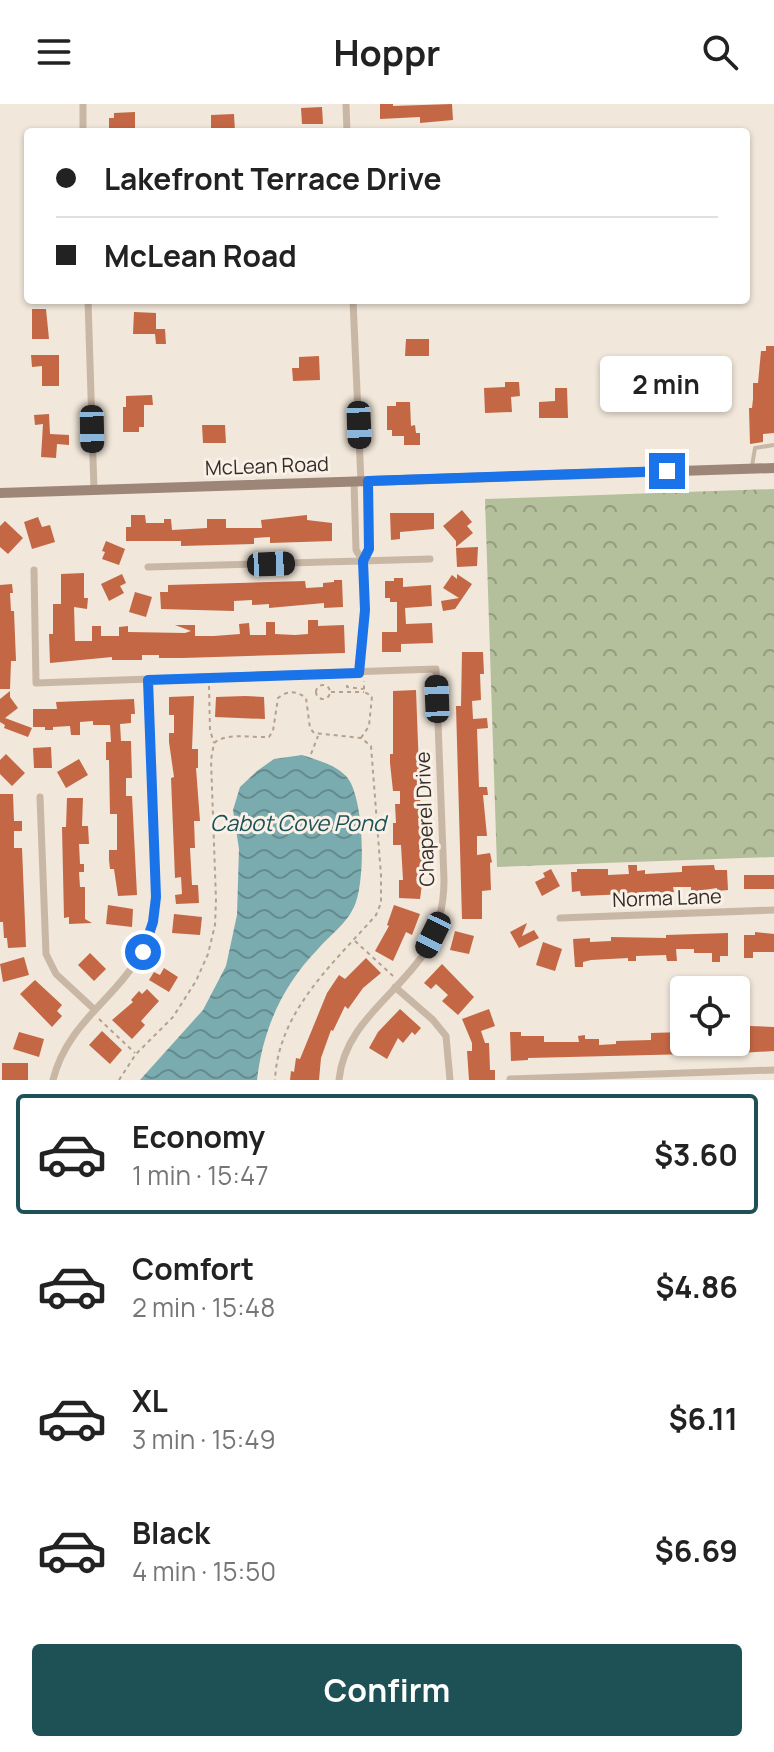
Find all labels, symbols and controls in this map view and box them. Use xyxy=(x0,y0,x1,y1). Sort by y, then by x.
text: Hoppr xyxy=(334,28,440,77)
icon: menu xyxy=(32,30,76,74)
icon: search xyxy=(698,30,742,74)
text: Lakefront Terrace Drive xyxy=(104,158,442,199)
text: McLean Road xyxy=(104,235,297,276)
callout: 2 min xyxy=(601,355,733,411)
text: 2 min xyxy=(632,366,700,402)
car xyxy=(346,401,372,449)
car xyxy=(80,405,104,453)
street label: McLean Road xyxy=(205,450,329,481)
route end xyxy=(649,453,685,489)
car xyxy=(247,551,295,577)
car xyxy=(424,675,450,723)
street label: Chaperel Drive xyxy=(409,751,440,887)
water label: Cabot Cove Pond xyxy=(210,808,389,838)
street label: Norma Lane xyxy=(612,882,722,913)
car xyxy=(412,908,454,962)
route start xyxy=(125,934,161,970)
map controls xyxy=(670,976,750,1056)
button: locate xyxy=(670,976,750,1056)
text: Economy xyxy=(132,1116,265,1157)
icon: car xyxy=(36,1118,108,1190)
text: $3.60 xyxy=(654,1134,738,1175)
text: 1 min · 15:47 xyxy=(132,1157,269,1193)
text: Comfort xyxy=(132,1248,254,1289)
icon: car xyxy=(36,1250,108,1322)
text: $4.86 xyxy=(655,1266,738,1307)
text: 2 min · 15:48 xyxy=(132,1289,275,1325)
text: XL xyxy=(132,1380,168,1421)
icon: car xyxy=(36,1382,108,1454)
text: $6.11 xyxy=(669,1398,738,1439)
text: 3 min · 15:49 xyxy=(132,1421,276,1457)
text: Black xyxy=(132,1512,210,1553)
icon: car xyxy=(36,1514,108,1586)
text: $6.69 xyxy=(655,1530,738,1571)
text: 4 min · 15:50 xyxy=(132,1553,276,1589)
button: Confirm xyxy=(32,1644,742,1736)

